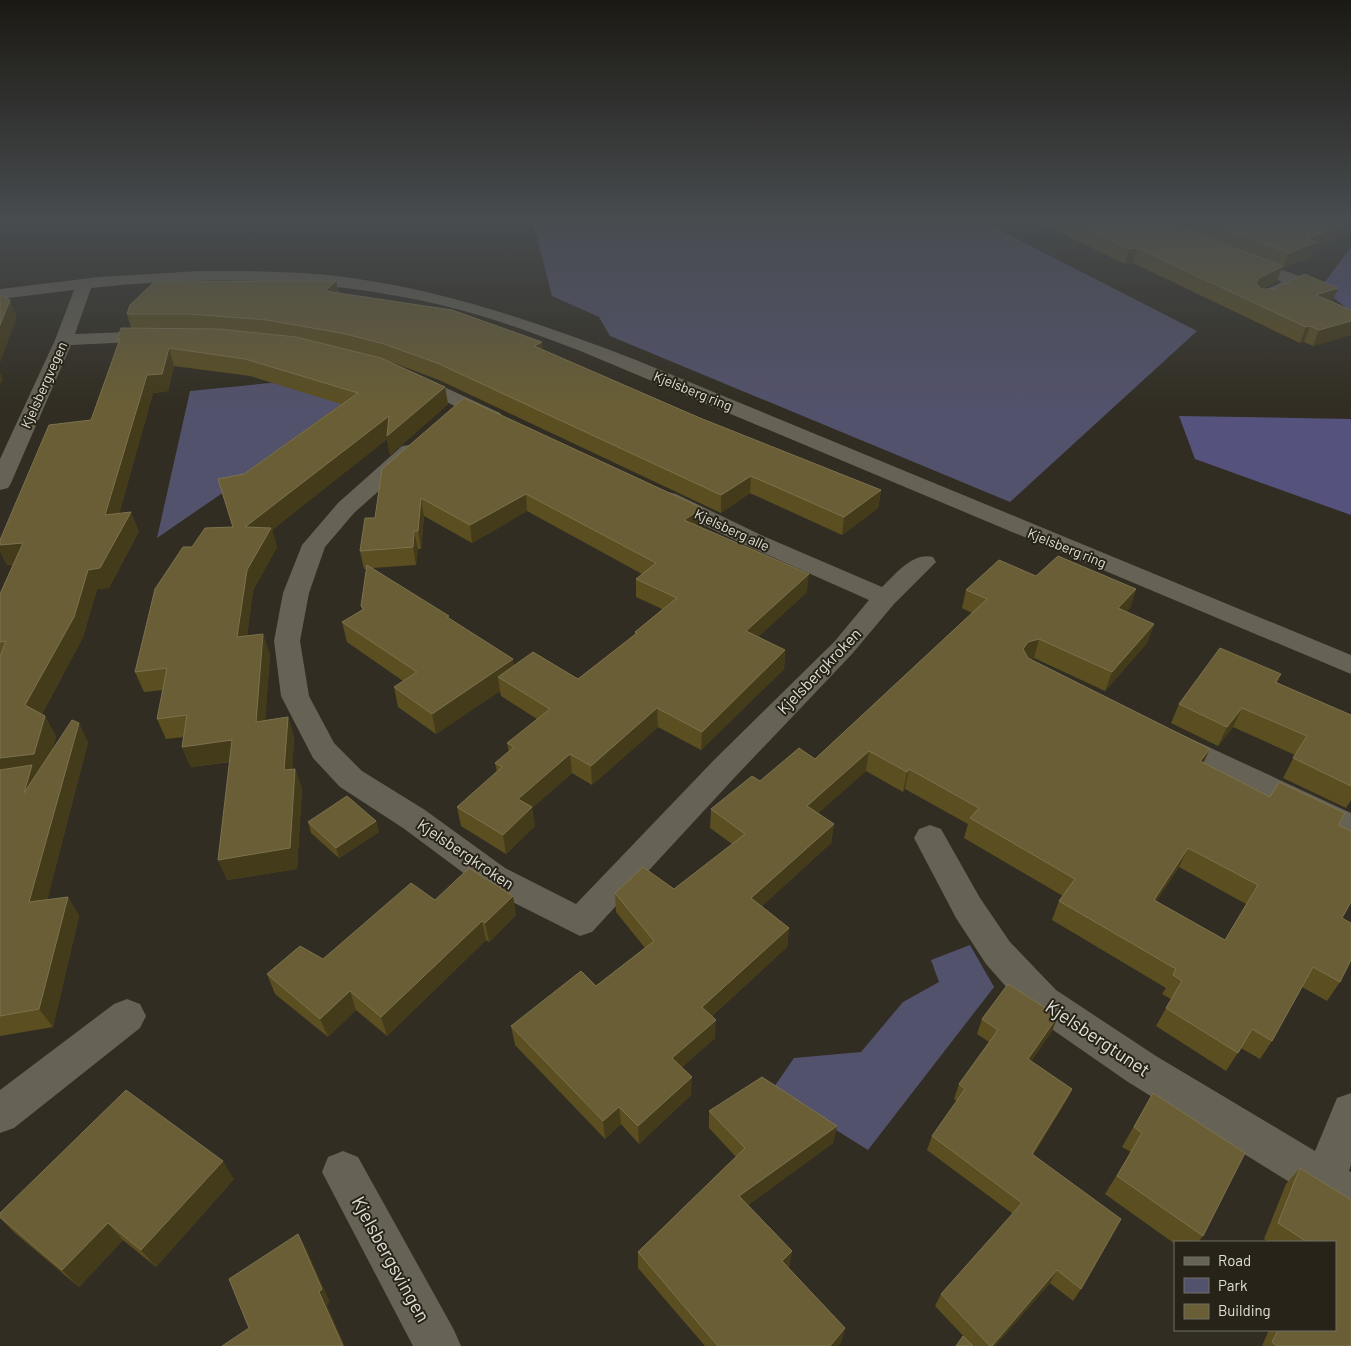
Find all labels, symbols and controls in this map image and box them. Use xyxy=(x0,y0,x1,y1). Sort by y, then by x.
street label: Kjelsbergvegen xyxy=(17,339,70,431)
street label: Kjelsberg ring xyxy=(651,367,735,414)
street label: Kjelsberg alle xyxy=(692,505,772,554)
street label: Kjelsberg ring xyxy=(1025,524,1109,571)
street label: Kjelsbergkroken xyxy=(773,624,864,718)
street label: Kjelsbergkroken xyxy=(414,814,518,893)
street label: Kjelsbergtunet xyxy=(1042,994,1155,1081)
street label: Kjelsbergsvingen xyxy=(347,1192,435,1326)
legend xyxy=(1174,1241,1336,1331)
text: Road xyxy=(1218,1251,1251,1269)
text: Park xyxy=(1218,1276,1248,1294)
text: Building xyxy=(1218,1301,1271,1319)

